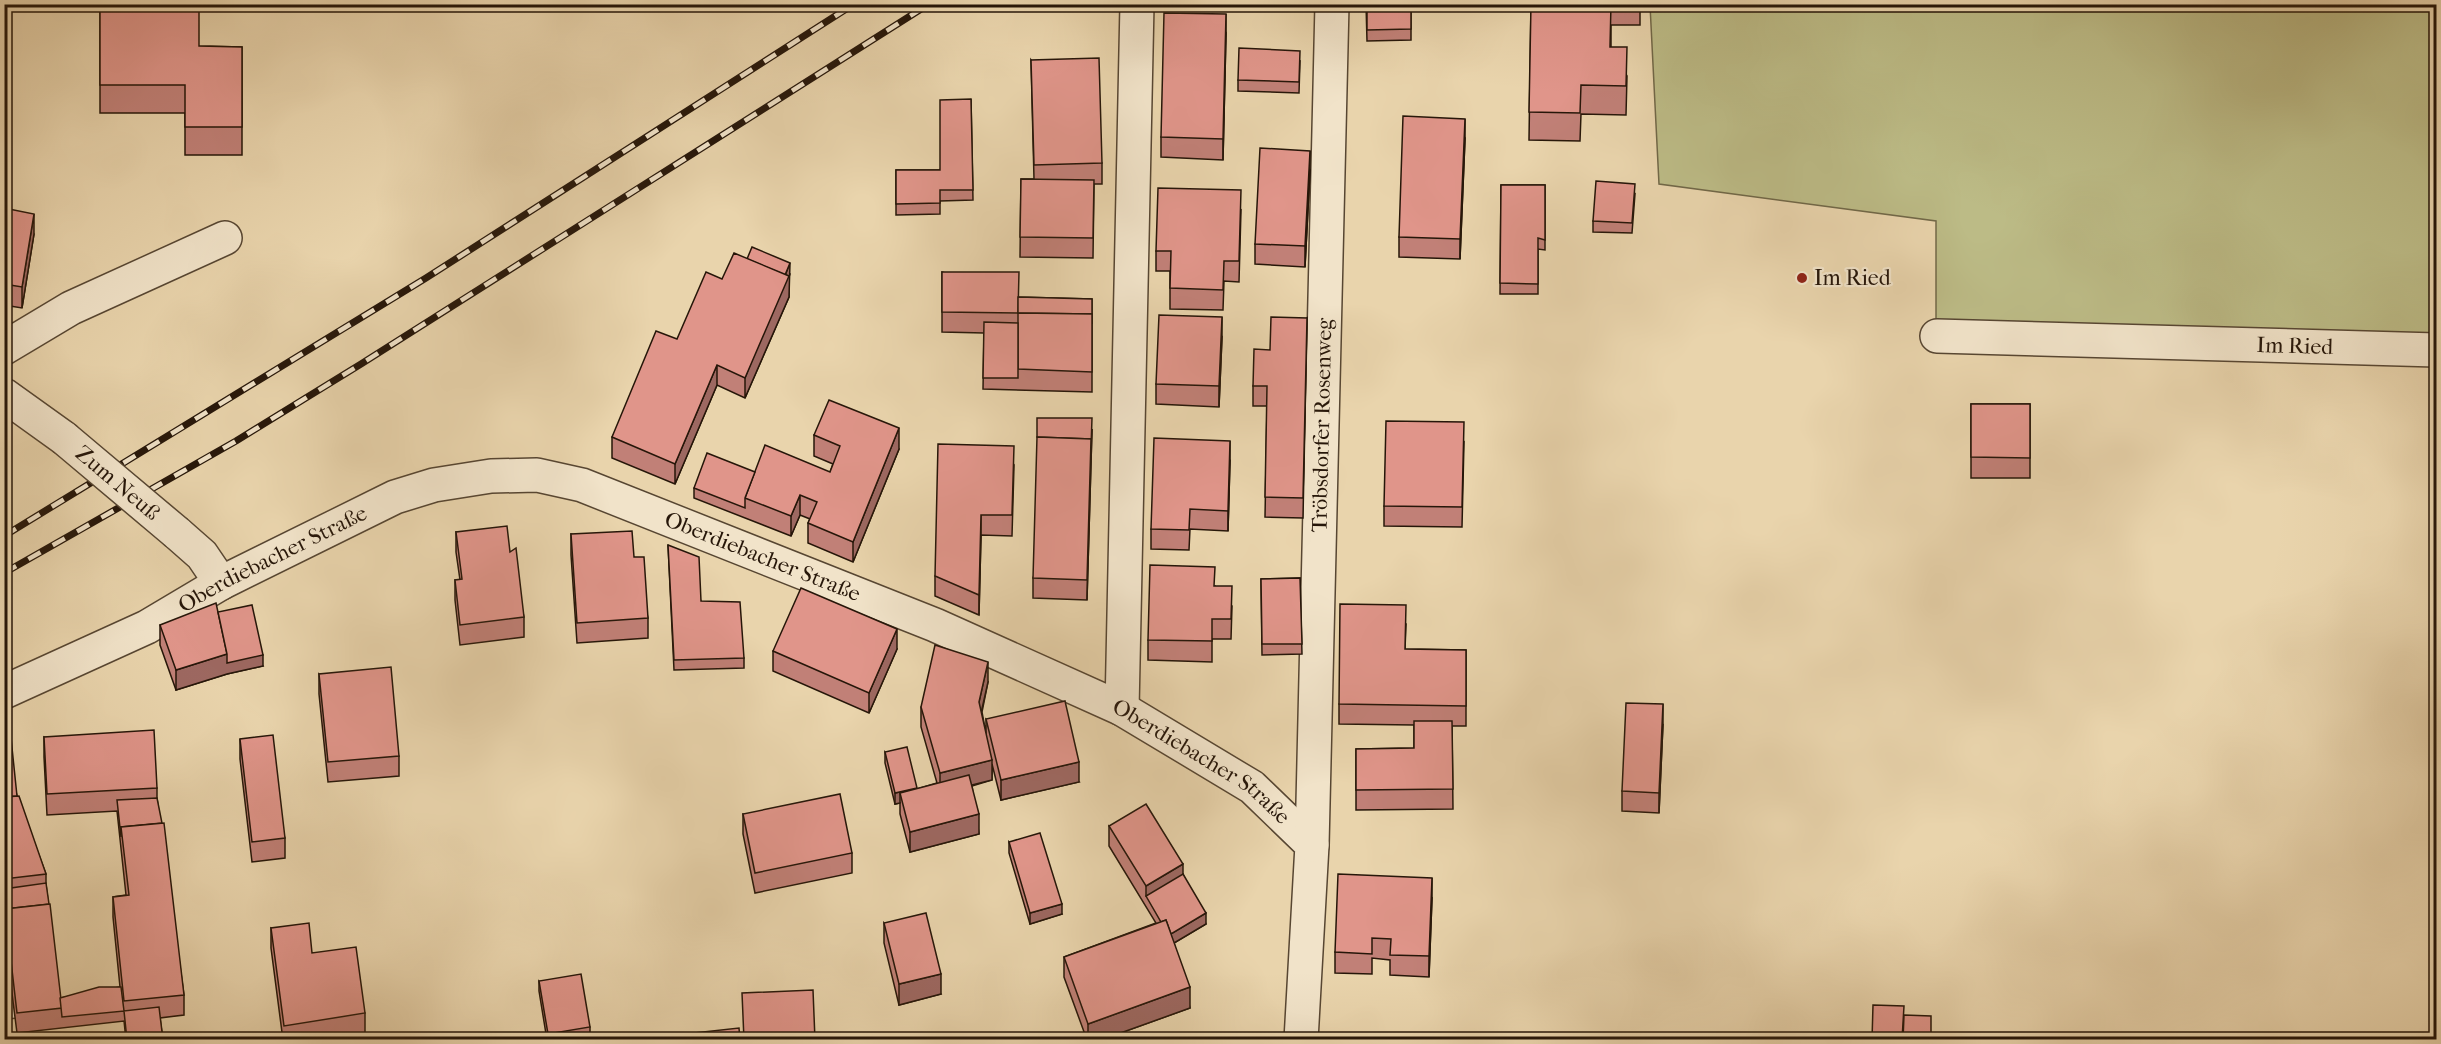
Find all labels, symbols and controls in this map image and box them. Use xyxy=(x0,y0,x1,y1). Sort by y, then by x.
place label: Im Ried xyxy=(1814,265,1892,291)
marker: Im Ried xyxy=(1795,271,1809,285)
street label: Tröbsdorfer Rosenweg xyxy=(1306,317,1338,533)
street label: Im Ried xyxy=(2256,332,2335,360)
street label: Zum Neuß xyxy=(70,440,165,526)
street label: Oberdiebacher Straße xyxy=(174,500,371,618)
street label: Oberdiebacher Straße xyxy=(661,506,864,607)
street label: Oberdiebacher Straße xyxy=(1109,694,1296,830)

